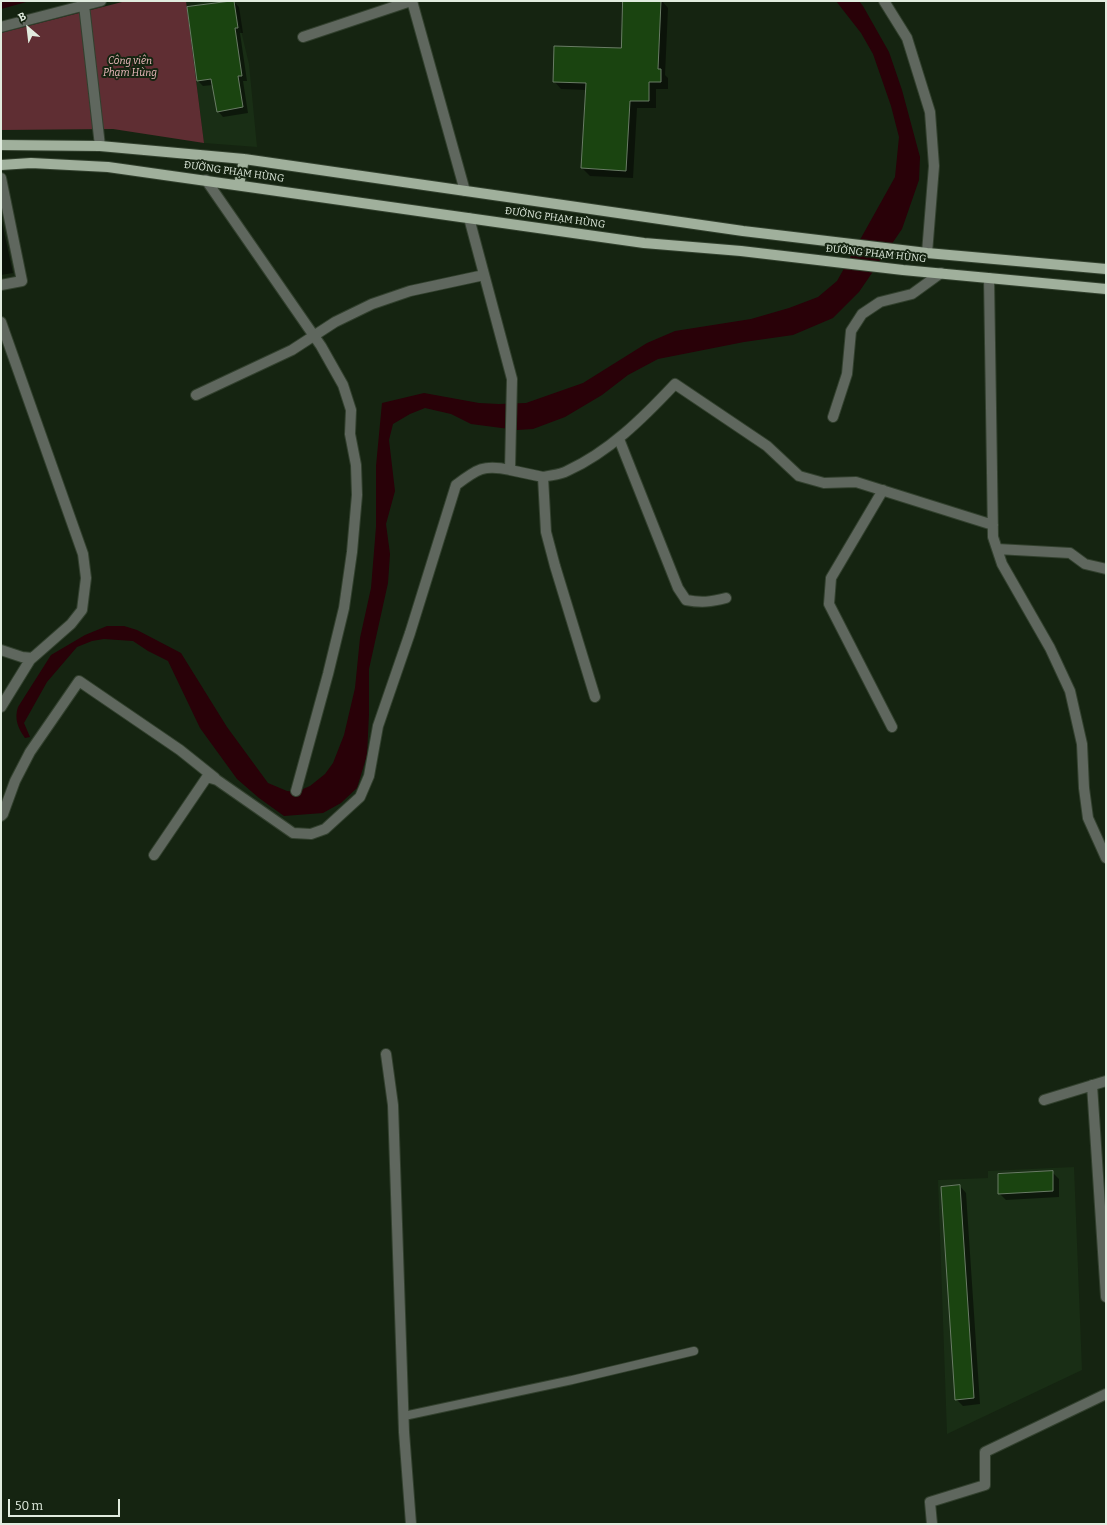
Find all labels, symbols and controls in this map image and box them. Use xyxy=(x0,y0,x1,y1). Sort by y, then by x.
north arrow xyxy=(8,8,48,48)
text: B xyxy=(16,10,28,24)
park label: Công viên Phạm Hùng xyxy=(103,55,157,78)
street label: ĐƯỜNG PHẠM HÙNG xyxy=(183,159,285,185)
street label: ĐƯỜNG PHẠM HÙNG xyxy=(504,205,606,231)
street label: ĐƯỜNG PHẠM HÙNG xyxy=(825,243,927,265)
scale bar xyxy=(10,1491,122,1517)
text: 50 m xyxy=(15,1499,43,1513)

